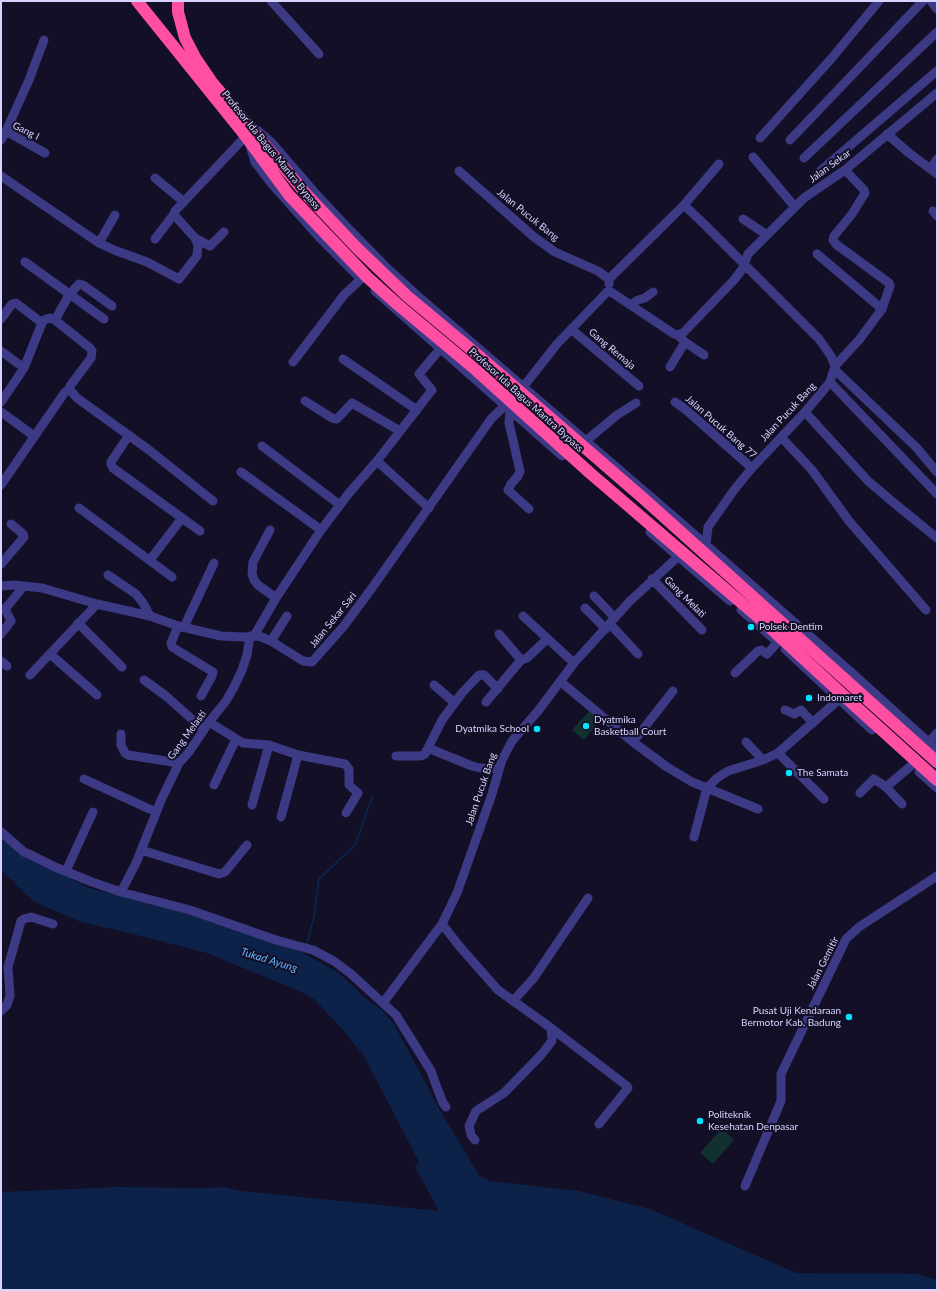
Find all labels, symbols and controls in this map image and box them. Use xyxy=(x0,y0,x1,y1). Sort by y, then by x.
street label: Profesor Ida Bagus Mantra Bypass xyxy=(219,88,323,212)
street label: Gang I xyxy=(11,119,41,143)
street label: Jalan Sekar xyxy=(807,147,853,185)
street label: Jalan Pucuk Bang xyxy=(495,186,561,244)
street label: Gang Remaja xyxy=(586,326,638,372)
street label: Profesor Ida Bagus Mantra Bypass xyxy=(466,346,586,454)
street label: Jalan Pucuk Bang xyxy=(758,380,818,444)
street label: Jalan Pucuk Bang 77 xyxy=(683,393,759,461)
street label: Gang Melati xyxy=(662,574,708,620)
street label: Jalan Sekar Sari xyxy=(307,590,359,650)
place label: Polsek Dentim xyxy=(759,621,823,633)
marker: Polsek Dentim xyxy=(746,622,756,632)
place label: Indomaret xyxy=(817,692,862,704)
marker: Indomaret xyxy=(804,693,814,703)
street label: Gang Melasti xyxy=(165,708,209,762)
place label: Dyatmika Basketball Court xyxy=(594,714,666,738)
marker: Dyatmika Basketball Court xyxy=(581,721,591,731)
place label: Dyatmika School xyxy=(455,723,529,735)
marker: Dyatmika School xyxy=(532,724,542,734)
street label: Jalan Pucuk Bang xyxy=(463,751,499,827)
place label: The Samata xyxy=(797,767,848,779)
marker: The Samata xyxy=(784,768,794,778)
street label: Jalan Gemitir xyxy=(805,935,841,991)
water label: Tukad Ayung xyxy=(239,945,299,975)
place label: Pusat Uji Kendaraan Bermotor Kab. Badung xyxy=(741,1005,841,1028)
marker: Pusat Uji Kendaraan Bermotor Kab. Badung xyxy=(844,1012,854,1022)
place label: Politeknik Kesehatan Denpasar xyxy=(708,1109,798,1132)
marker: Politeknik Kesehatan Denpasar xyxy=(695,1116,705,1126)

